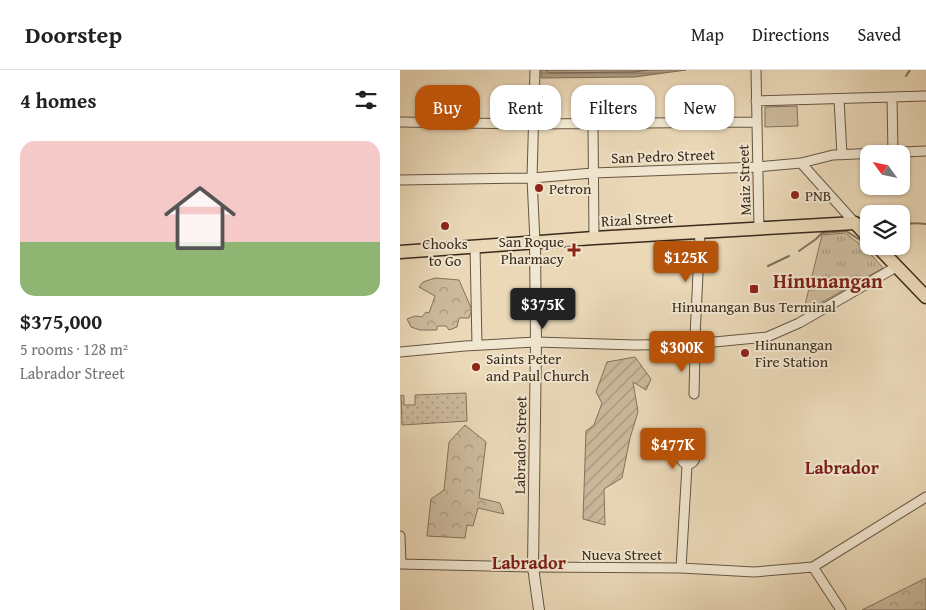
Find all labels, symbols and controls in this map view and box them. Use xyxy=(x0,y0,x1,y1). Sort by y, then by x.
text: Doorstep xyxy=(25,17,122,52)
text: Map xyxy=(691,21,724,48)
text: Directions xyxy=(752,21,829,48)
text: Saved xyxy=(857,21,901,48)
text: 4 homes xyxy=(20,85,96,116)
chip: Buy xyxy=(415,85,480,130)
chip: Rent xyxy=(490,85,561,130)
chip: Filters xyxy=(571,85,655,130)
chip: New xyxy=(665,85,734,130)
icon: filters xyxy=(352,86,380,114)
street label: Maiz Street xyxy=(732,143,756,216)
street label: San Pedro Street xyxy=(611,144,716,168)
north arrow xyxy=(860,145,910,195)
map controls xyxy=(860,145,910,255)
icon: home xyxy=(155,173,245,263)
place label: Petron xyxy=(549,178,592,199)
marker: Petron xyxy=(533,182,545,194)
place label: PNB xyxy=(805,185,831,206)
marker: PNB xyxy=(789,189,801,201)
button: layers xyxy=(860,205,910,255)
street label: Rizal Street xyxy=(601,207,674,231)
marker: Chooks to Go xyxy=(439,220,451,232)
place label: San Roque Pharmacy xyxy=(499,231,565,269)
place label: Chooks to Go xyxy=(422,233,468,271)
pin: $125K xyxy=(651,240,721,283)
marker: San Roque Pharmacy xyxy=(568,244,580,256)
text: $125K xyxy=(664,245,708,269)
district label: Hinunangan xyxy=(773,266,883,295)
marker: Hinunangan Bus Terminal xyxy=(748,283,760,295)
pin: $375K xyxy=(508,288,578,330)
text: $375K xyxy=(521,292,565,316)
place label: Hinunangan Bus Terminal xyxy=(672,296,836,317)
text: $375,000 xyxy=(20,306,102,337)
pin: $300K xyxy=(647,330,717,373)
place label: Hinunangan Fire Station xyxy=(755,334,833,372)
text: $300K xyxy=(660,335,704,359)
text: 5 rooms · 128 m² xyxy=(20,337,128,361)
marker: Hinunangan Fire Station xyxy=(739,347,751,359)
place label: Saints Peter and Paul Church xyxy=(486,348,590,386)
text: Labrador Street xyxy=(20,361,125,385)
marker: Saints Peter and Paul Church xyxy=(470,361,482,373)
street label: Labrador Street xyxy=(509,395,531,494)
pin: $477K xyxy=(638,428,708,470)
text: $477K xyxy=(651,432,695,456)
district label: Labrador xyxy=(805,454,880,481)
street label: Nueva Street xyxy=(582,544,663,565)
district label: Labrador xyxy=(492,549,567,576)

